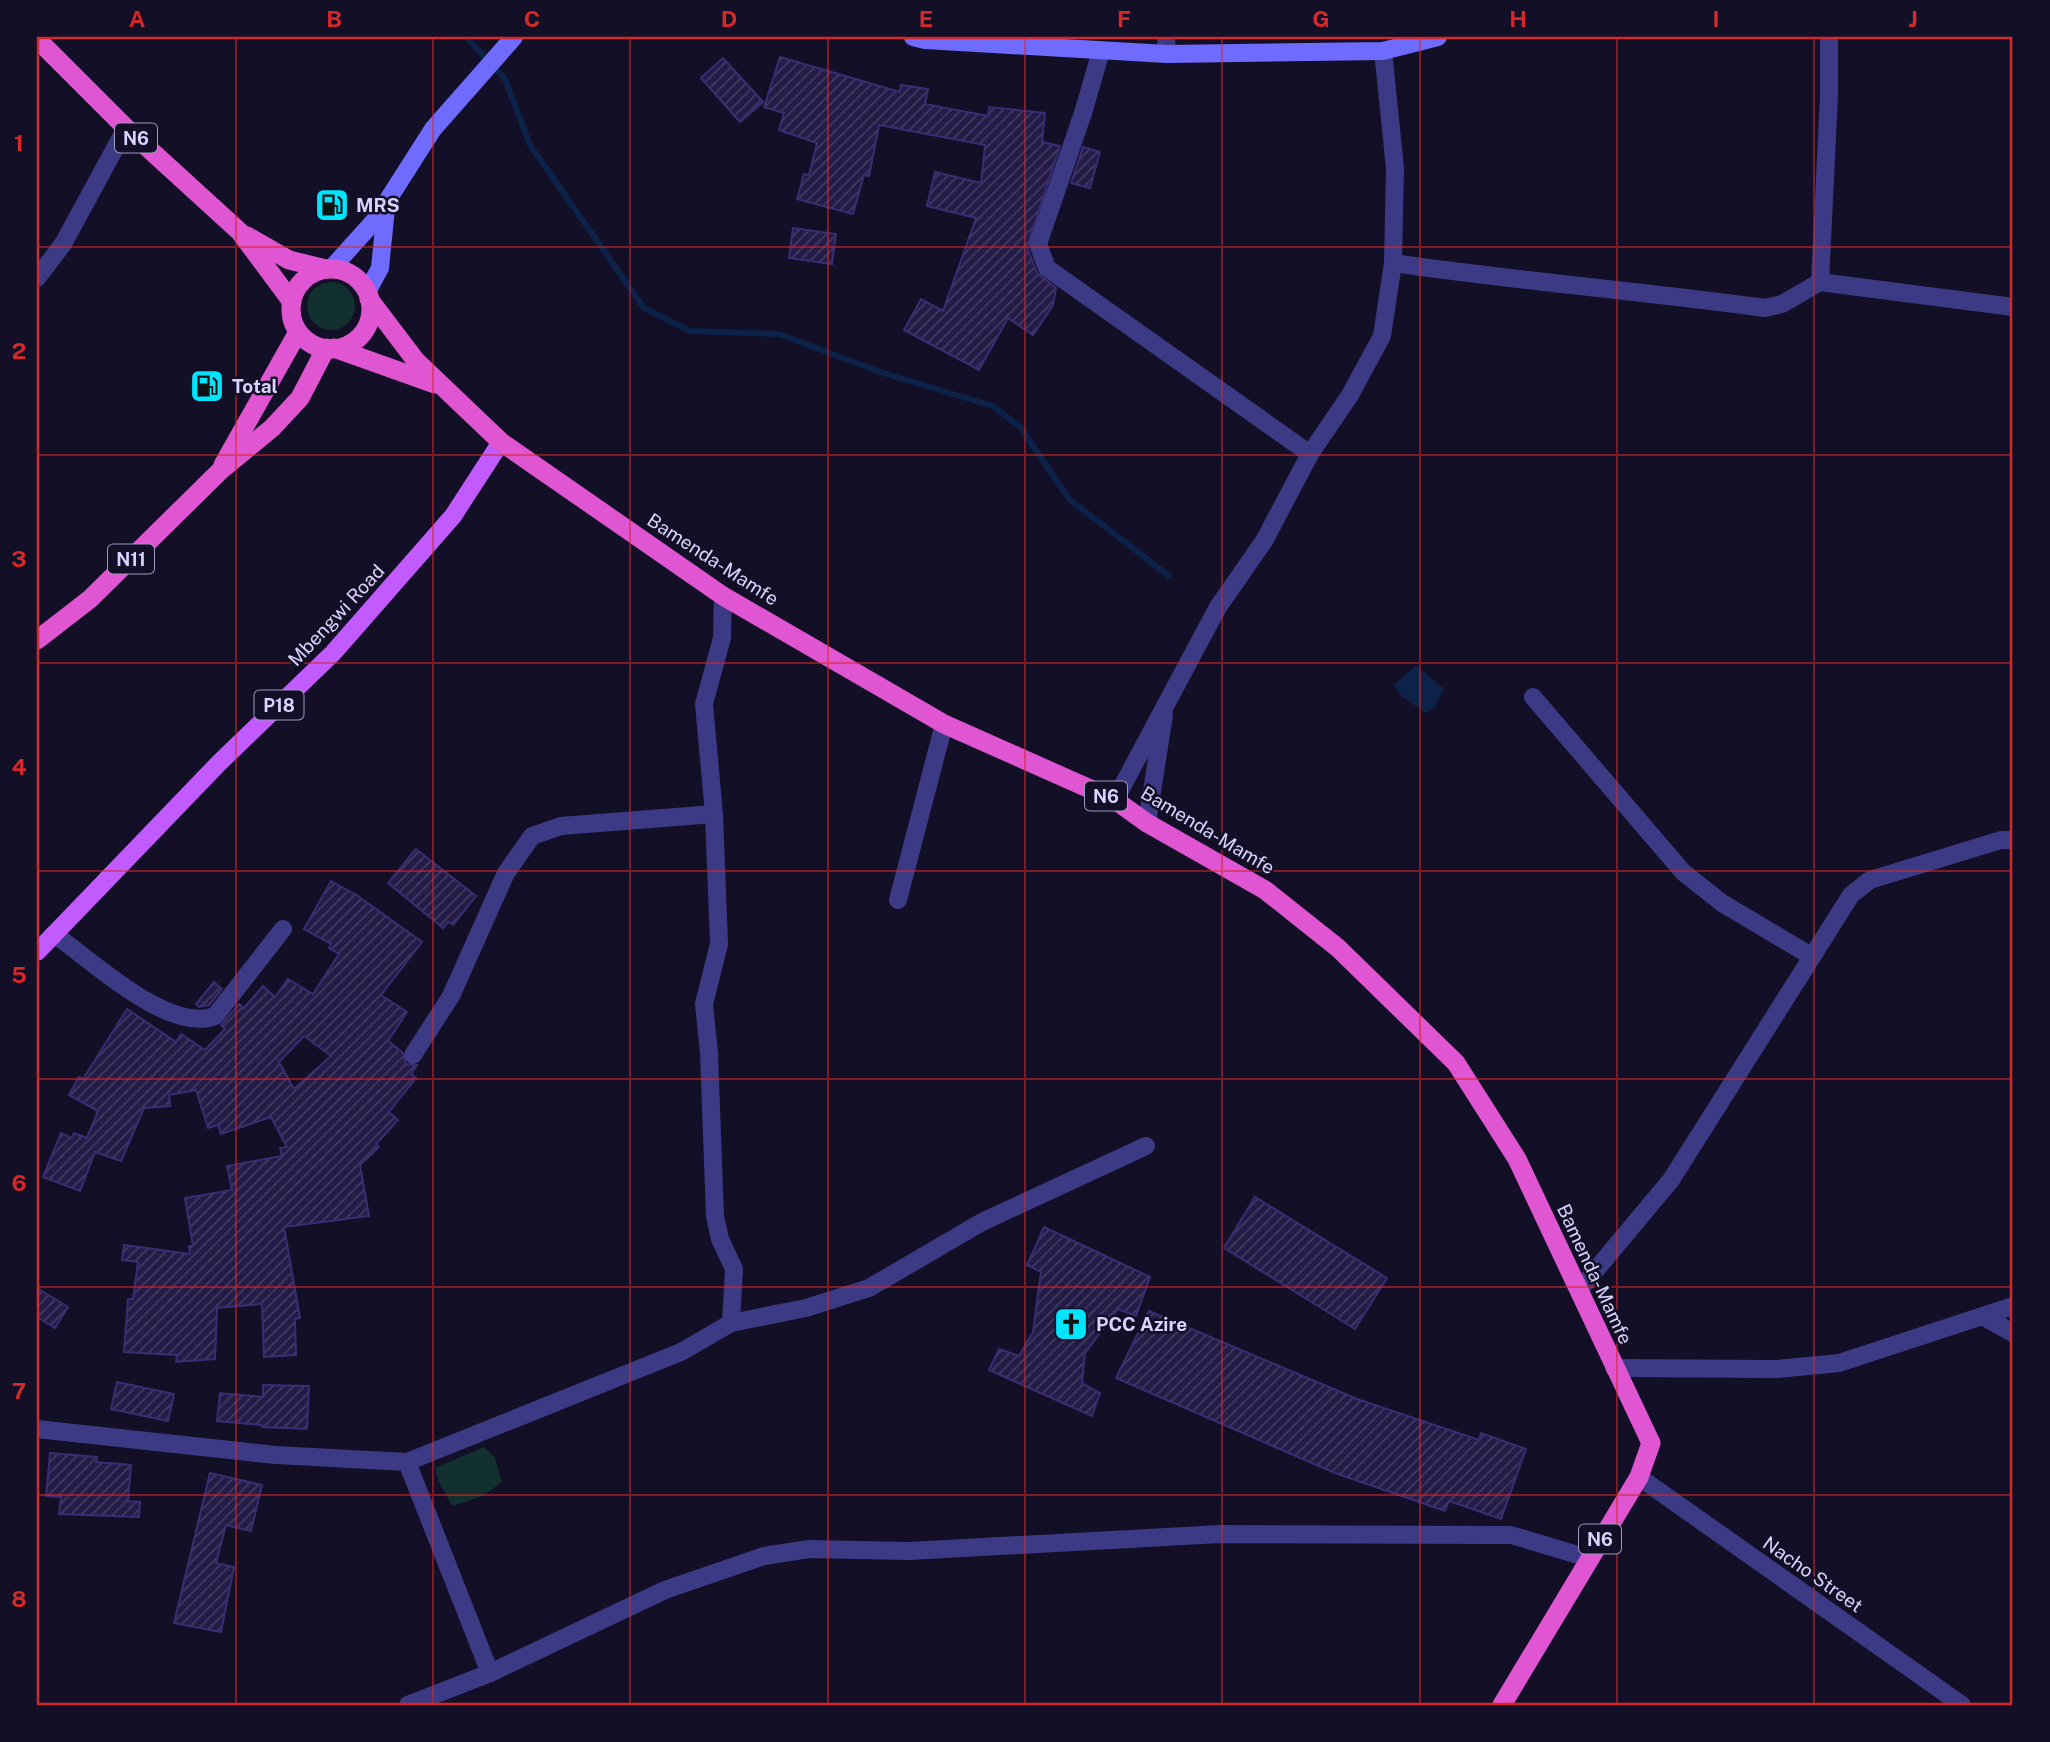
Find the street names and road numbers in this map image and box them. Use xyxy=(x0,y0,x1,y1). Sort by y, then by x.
road number: N6 xyxy=(115,124,157,153)
street label: Bamenda-Mamfe xyxy=(643,508,783,610)
road number: N11 xyxy=(108,544,154,574)
street label: Mbengwi Road xyxy=(283,560,389,670)
road number: P18 xyxy=(254,690,304,720)
street label: Bamenda-Mamfe xyxy=(1137,781,1279,879)
road number: N6 xyxy=(1085,782,1127,810)
street label: Bamenda-Mamfe xyxy=(1553,1200,1637,1348)
road number: N6 xyxy=(1579,1524,1621,1554)
street label: Nacho Street xyxy=(1759,1532,1867,1616)

